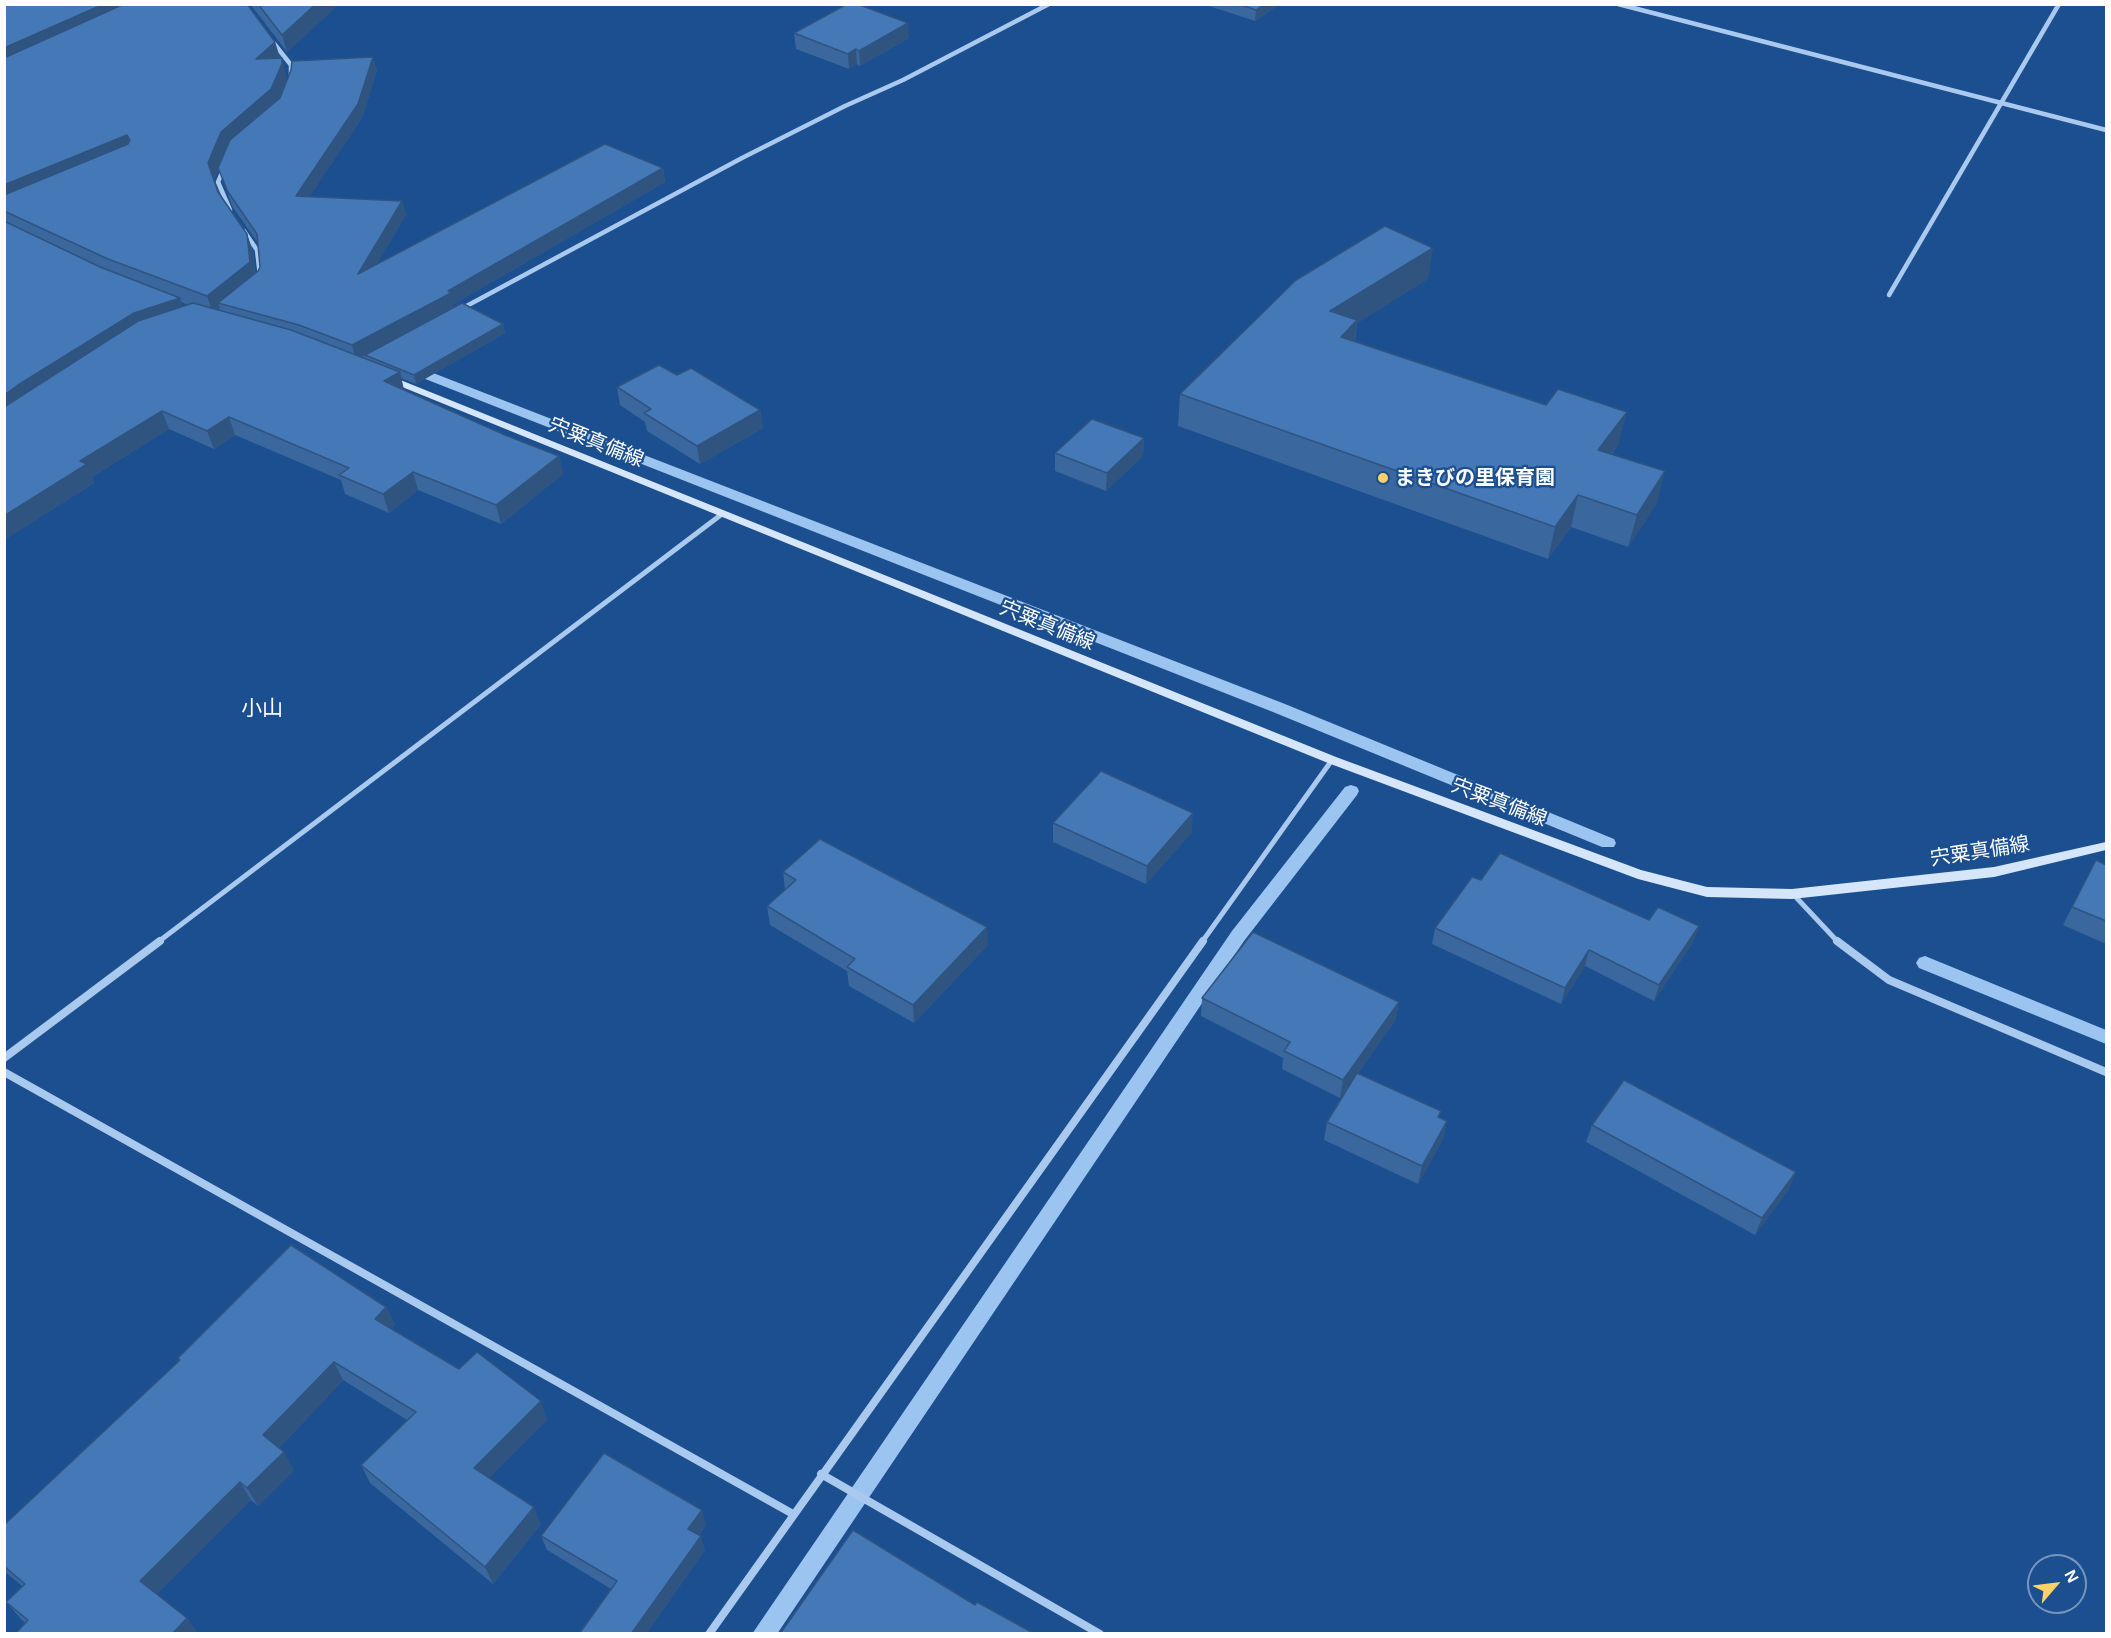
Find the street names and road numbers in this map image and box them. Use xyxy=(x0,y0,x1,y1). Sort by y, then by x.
street label: 宍粟真備線 xyxy=(545,413,647,473)
street label: 宍粟真備線 xyxy=(996,596,1098,656)
street label: 宍粟真備線 xyxy=(1448,774,1550,832)
street label: 宍粟真備線 xyxy=(1929,832,2031,872)

